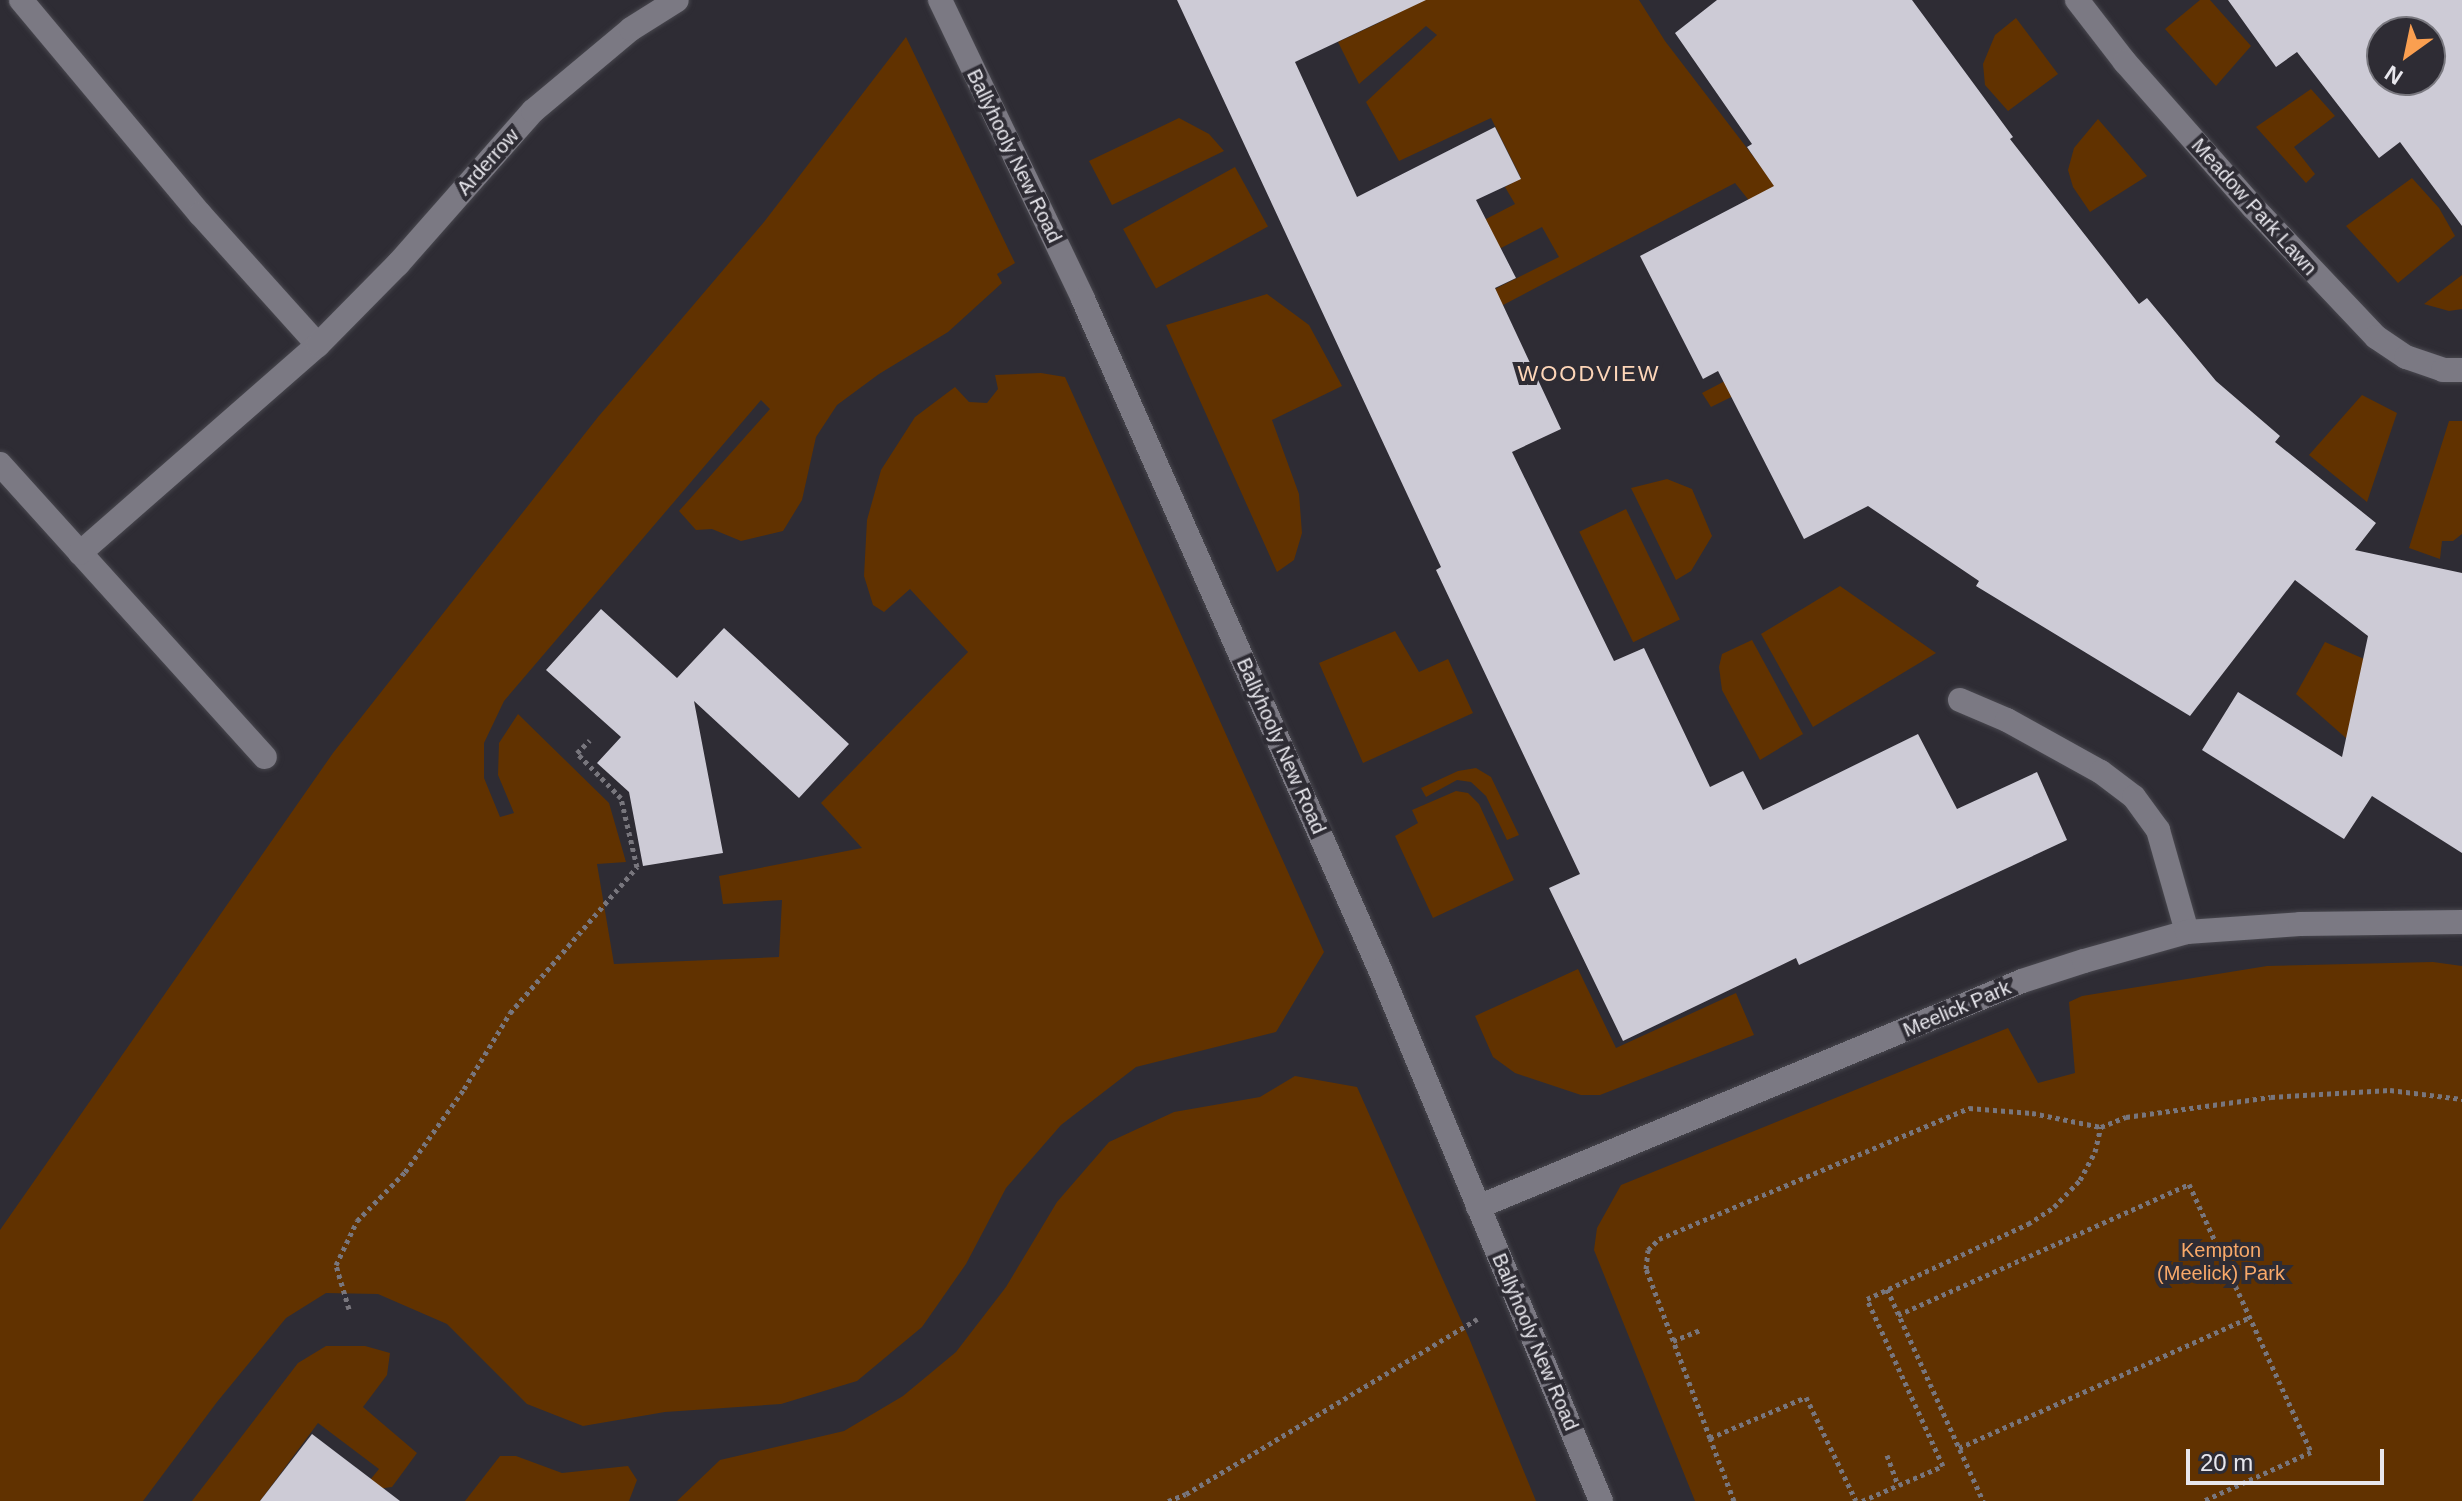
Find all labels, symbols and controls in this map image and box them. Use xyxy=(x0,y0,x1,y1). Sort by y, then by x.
north arrow xyxy=(2366,16,2446,96)
text: N xyxy=(2380,60,2407,90)
street label: Ballyhooly New Road xyxy=(962,65,1066,247)
street label: Arderrow xyxy=(452,124,524,200)
street label: Meadow Park Lawn xyxy=(2186,134,2322,280)
district label: WOODVIEW xyxy=(1517,361,1661,387)
street label: Ballyhooly New Road xyxy=(1231,654,1331,838)
street label: Meelick Park xyxy=(1900,976,2014,1042)
park label: Kempton (Meelick) Park xyxy=(2157,1238,2285,1285)
street label: Ballyhooly New Road xyxy=(1487,1250,1583,1434)
scale bar xyxy=(2190,1433,2388,1483)
text: 20 m xyxy=(2200,1449,2253,1476)

